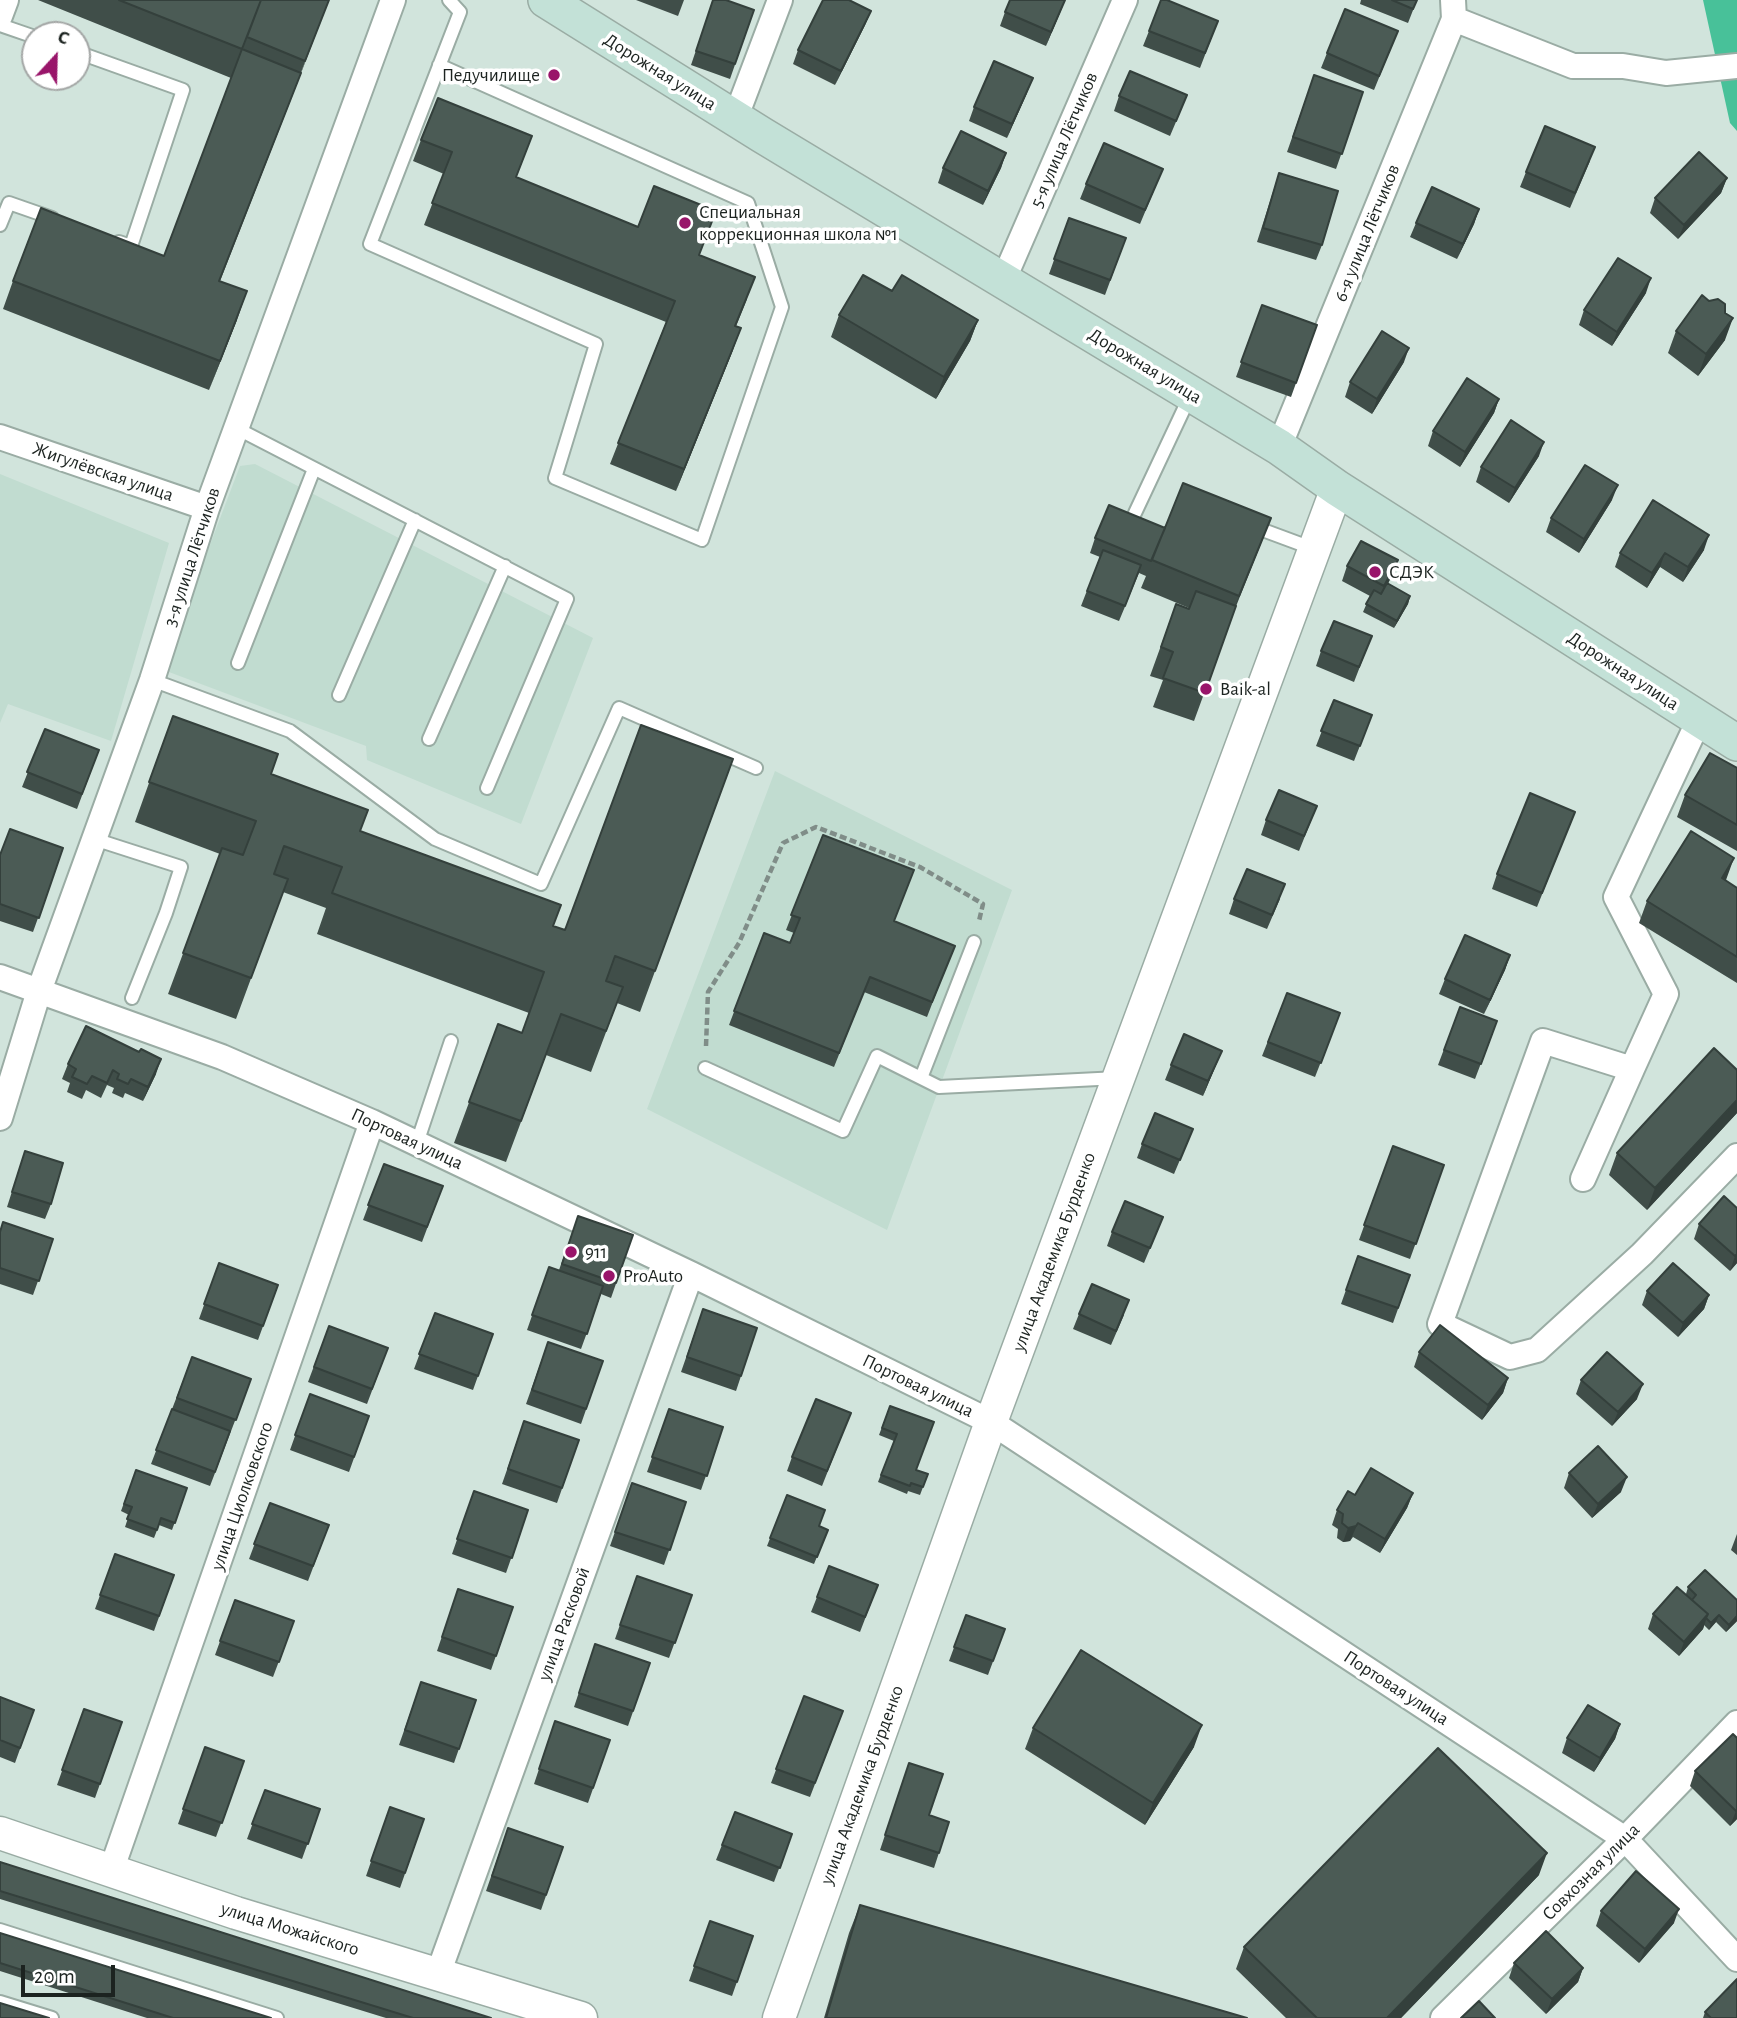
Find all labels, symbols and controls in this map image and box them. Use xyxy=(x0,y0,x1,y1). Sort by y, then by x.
north arrow xyxy=(21,21,91,91)
text: С xyxy=(55,27,72,49)
street label: Дорожная улица xyxy=(600,28,720,116)
place label: Педучилище xyxy=(442,64,540,86)
marker: Педучилище xyxy=(546,67,562,83)
street label: 5-я улица Лётчиков xyxy=(1025,69,1103,211)
street label: 6-я улица Лётчиков xyxy=(1329,161,1405,305)
place label: Специальная коррекционная школа №1 xyxy=(699,201,898,245)
marker: Специальная коррекционная школа №1 xyxy=(677,215,693,231)
street label: Дорожная улица xyxy=(1084,323,1206,409)
street label: Жигулёвская улица xyxy=(29,437,177,507)
street label: 3-я улица Лётчиков xyxy=(159,485,225,629)
place label: СДЭК xyxy=(1389,561,1434,583)
marker: СДЭК xyxy=(1367,564,1383,580)
street label: Дорожная улица xyxy=(1563,627,1683,715)
place label: Baik-al xyxy=(1220,678,1271,700)
marker: Baik-al xyxy=(1198,681,1214,697)
street label: Портовая улица xyxy=(347,1103,467,1175)
street label: улица Академика Бурденко xyxy=(1007,1149,1101,1355)
place label: 911 xyxy=(585,1241,607,1263)
marker: 911 xyxy=(563,1244,579,1260)
place label: ProAuto xyxy=(623,1265,683,1287)
marker: ProAuto xyxy=(601,1268,617,1284)
street label: Портовая улица xyxy=(859,1349,977,1423)
street label: улица Циолковского xyxy=(206,1419,278,1573)
street label: улица Расковой xyxy=(533,1564,595,1684)
street label: Портовая улица xyxy=(1339,1645,1453,1731)
street label: улица Академика Бурденко xyxy=(815,1682,909,1888)
street label: Совхозная улица xyxy=(1537,1818,1645,1926)
street label: улица Можайского xyxy=(218,1897,362,1961)
scale bar xyxy=(24,1952,119,1996)
text: 20 m xyxy=(34,1966,75,1987)

